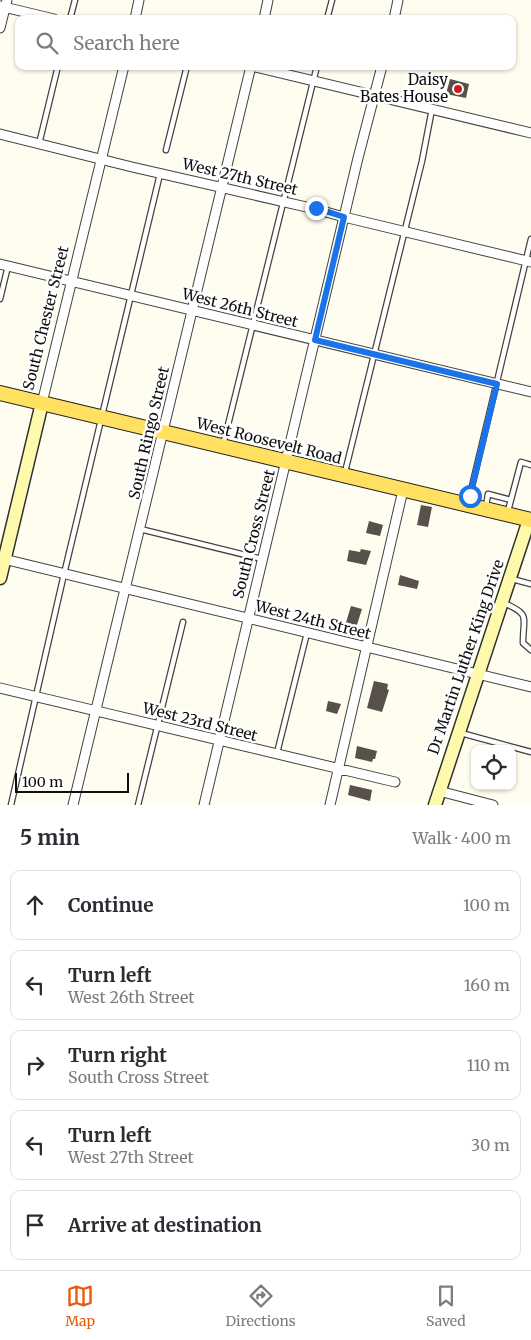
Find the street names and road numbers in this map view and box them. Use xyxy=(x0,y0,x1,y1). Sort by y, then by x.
street label: West 27th Street xyxy=(180,154,300,199)
street label: South Chester Street xyxy=(18,244,73,392)
street label: West 26th Street xyxy=(179,284,300,331)
street label: South Ringo Street xyxy=(124,365,173,501)
street label: West Roosevelt Road xyxy=(194,413,344,468)
street label: South Cross Street xyxy=(228,467,279,600)
street label: Dr Martin Luther King Drive xyxy=(423,557,508,757)
street label: West 24th Street xyxy=(252,596,373,643)
street label: West 23rd Street xyxy=(140,698,260,745)

